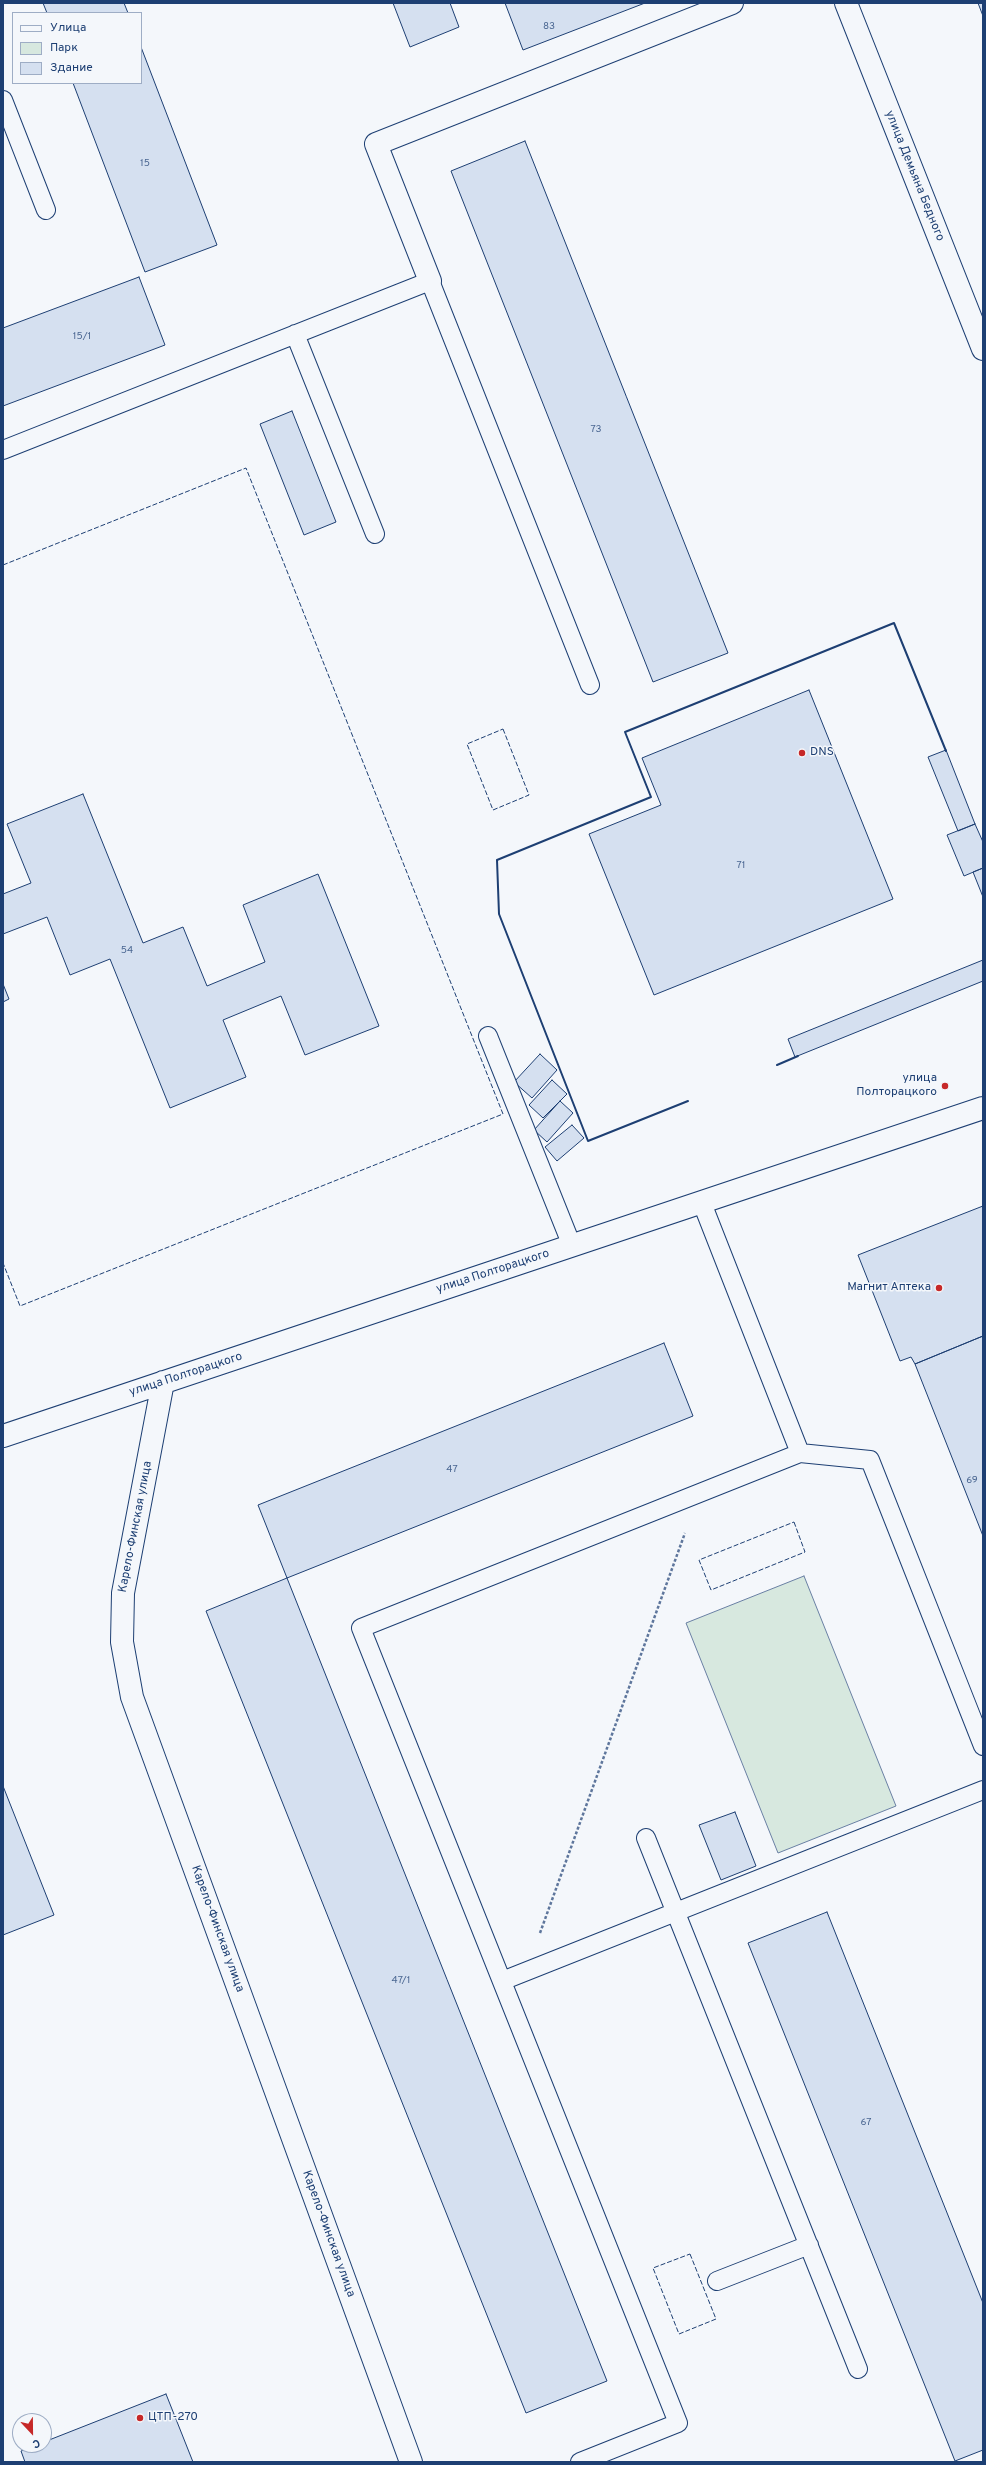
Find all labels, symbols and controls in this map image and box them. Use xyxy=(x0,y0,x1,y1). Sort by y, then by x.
legend xyxy=(12,12,142,84)
text: Улица xyxy=(50,20,86,36)
house number: 83 xyxy=(543,21,555,33)
text: Парк xyxy=(50,40,78,56)
text: Здание xyxy=(50,60,93,76)
street label: улица Демьяна Бедного xyxy=(881,109,947,243)
house number: 15 xyxy=(140,158,150,170)
house number: 15/1 xyxy=(73,331,91,343)
house number: 73 xyxy=(590,424,602,436)
place label: DNS xyxy=(810,746,834,760)
marker: DNS xyxy=(797,748,807,758)
house number: 71 xyxy=(736,860,746,872)
house number: 54 xyxy=(121,945,133,957)
place label: улица Полторацкого xyxy=(856,1072,937,1100)
marker: улица Полторацкого xyxy=(940,1081,950,1091)
street label: улица Полторацкого xyxy=(435,1247,551,1297)
place label: Магнит Аптека xyxy=(847,1281,931,1295)
marker: Магнит Аптека xyxy=(934,1283,944,1293)
street label: улица Полторацкого xyxy=(128,1350,244,1400)
street label: Карело-Финская улица xyxy=(116,1460,156,1594)
house number: 47 xyxy=(446,1464,458,1476)
house number: 69 xyxy=(966,1475,978,1487)
street label: Карело-Финская улица xyxy=(187,1864,247,1994)
house number: 47/1 xyxy=(392,1975,410,1987)
house number: 67 xyxy=(861,2117,871,2129)
street label: Карело-Финская улица xyxy=(298,2169,358,2299)
place label: ЦТП-270 xyxy=(148,2411,198,2425)
north arrow xyxy=(12,2413,52,2453)
marker: ЦТП-270 xyxy=(135,2413,145,2423)
text: С xyxy=(30,2435,42,2451)

